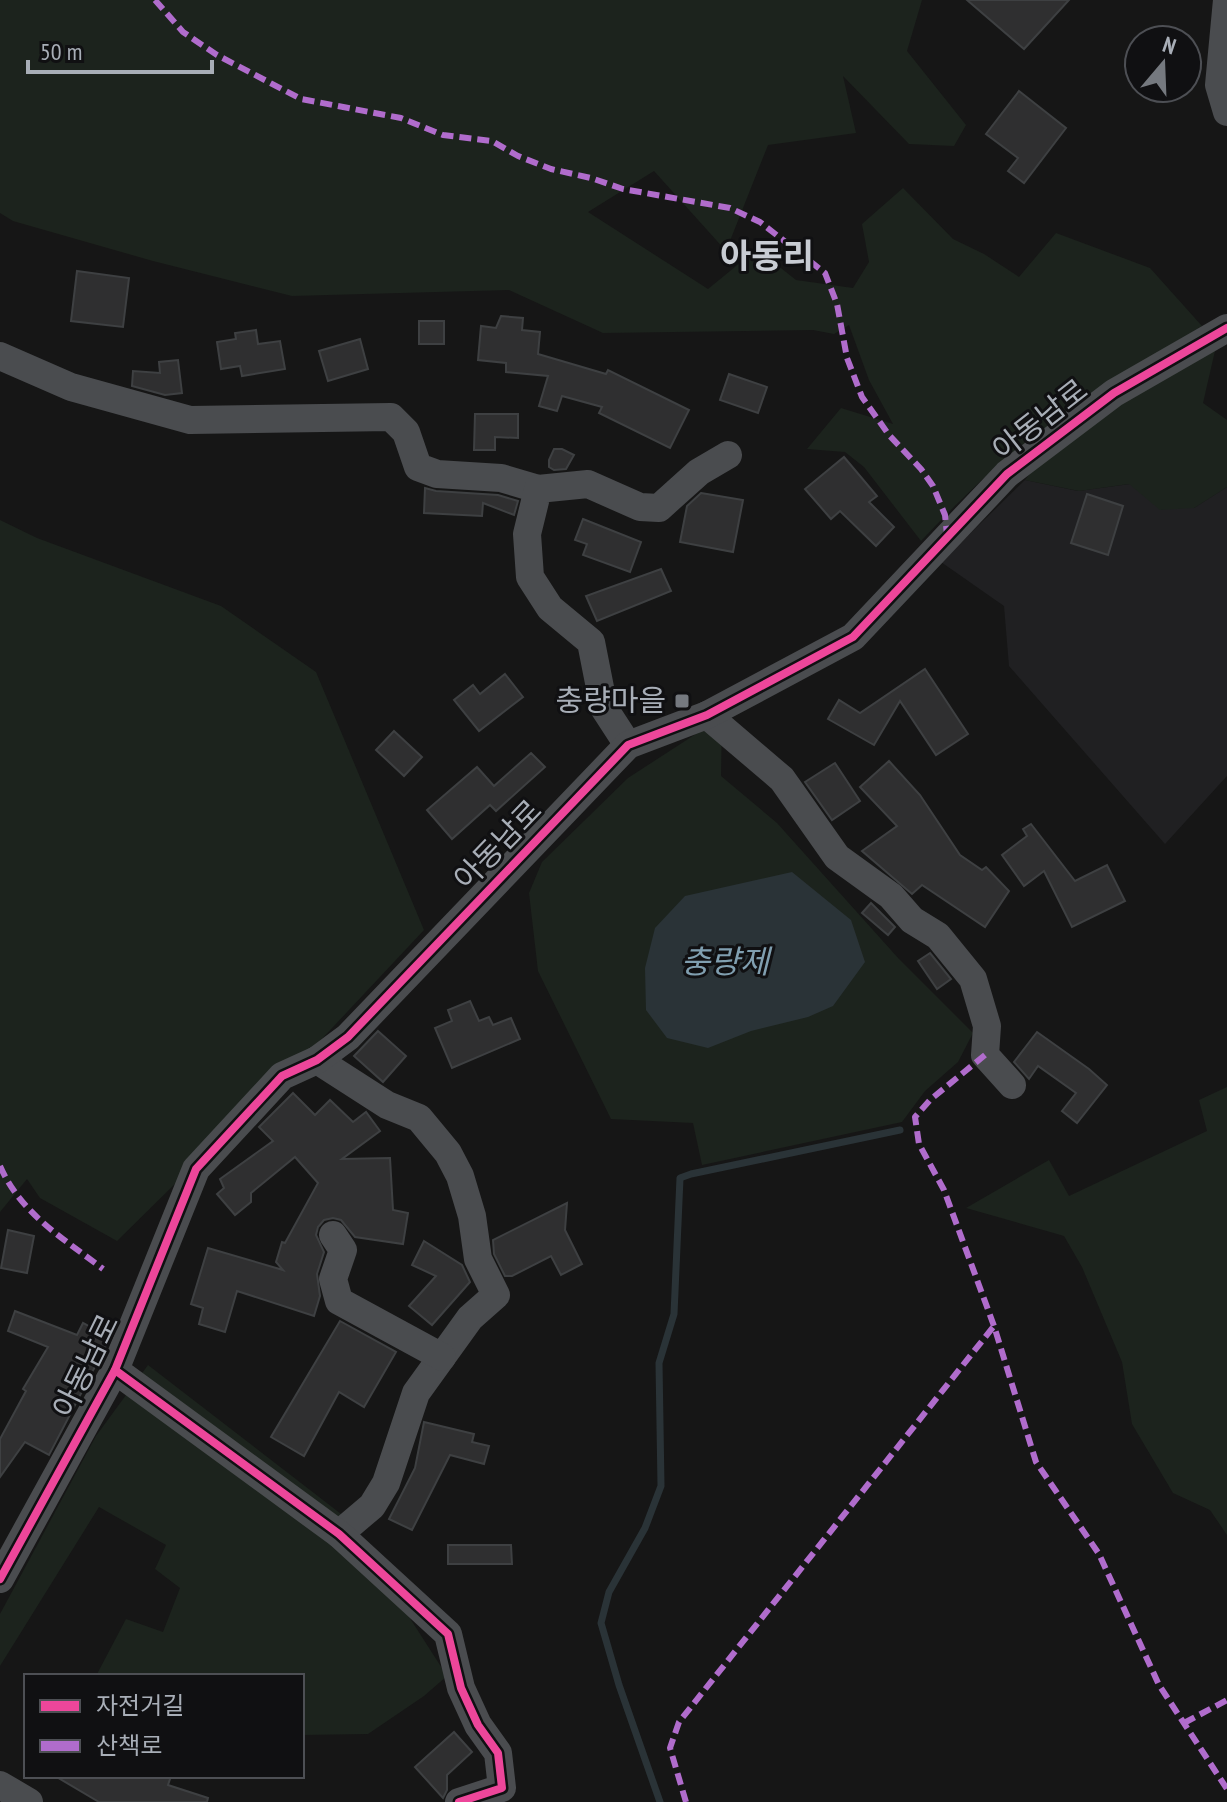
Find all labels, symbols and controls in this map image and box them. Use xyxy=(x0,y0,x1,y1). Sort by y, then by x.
scale bar xyxy=(28,24,212,74)
north arrow xyxy=(1123,24,1203,104)
text: N xyxy=(1159,30,1180,60)
text: 50 m xyxy=(40,36,82,67)
district label: 아동리 xyxy=(720,233,814,277)
street label: 아동남로 xyxy=(984,369,1095,468)
place label: 충량마을 xyxy=(556,680,666,719)
marker: 충량마을 xyxy=(673,692,691,710)
street label: 아동남로 xyxy=(445,791,549,897)
water label: 충량제 xyxy=(681,940,773,982)
street label: 아동남로 xyxy=(43,1307,126,1424)
legend xyxy=(24,1674,304,1778)
text: 자전거길 xyxy=(96,1690,184,1721)
text: 산책로 xyxy=(96,1730,162,1761)

